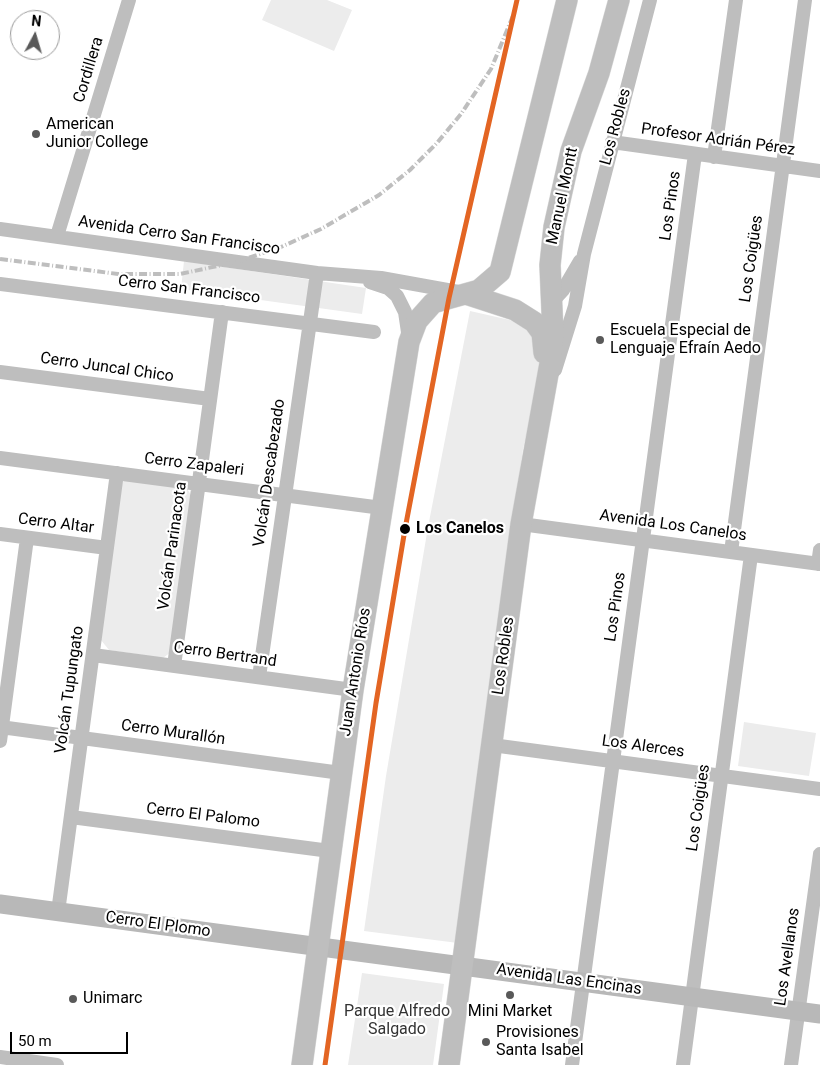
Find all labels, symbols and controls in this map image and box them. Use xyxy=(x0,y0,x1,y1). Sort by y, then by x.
north arrow xyxy=(10,10,60,60)
text: N xyxy=(31,13,42,30)
street label: Cordillera xyxy=(70,35,108,105)
street label: Los Robles xyxy=(597,87,635,167)
place label: American Junior College xyxy=(46,115,148,153)
street label: Profesor Adrián Pérez xyxy=(640,120,796,160)
marker: American Junior College xyxy=(30,128,42,140)
street label: Manuel Montt xyxy=(543,146,583,246)
street label: Los Pinos xyxy=(657,170,685,242)
street label: Avenida Cerro San Francisco xyxy=(77,212,281,260)
street label: Los Coigües xyxy=(736,214,768,304)
street label: Cerro San Francisco xyxy=(117,272,261,308)
place label: Escuela Especial de Lenguaje Efraín Aedo xyxy=(610,321,761,359)
marker: Escuela Especial de Lenguaje Efraín Aedo xyxy=(594,334,606,346)
street label: Cerro Juncal Chico xyxy=(39,349,175,387)
street label: Volcán Descabezado xyxy=(250,398,290,548)
street label: Cerro Zapaleri xyxy=(143,449,245,481)
street label: Volcán Parinacota xyxy=(154,480,192,612)
street label: Avenida Los Canelos xyxy=(598,506,748,546)
street label: Cerro Altar xyxy=(17,510,95,538)
place label: Los Canelos xyxy=(416,519,504,539)
marker: Los Canelos xyxy=(398,522,412,536)
street label: Los Pinos xyxy=(602,571,630,643)
street label: Juan Antonio Ríos xyxy=(336,606,376,738)
street label: Los Robles xyxy=(489,616,519,696)
street label: Volcán Tupungato xyxy=(52,625,88,755)
street label: Cerro Bertrand xyxy=(172,638,278,672)
street label: Cerro Murallón xyxy=(120,716,226,750)
street label: Los Alerces xyxy=(600,732,686,762)
street label: Los Coigües xyxy=(683,763,715,853)
street label: Cerro El Palomo xyxy=(145,799,261,833)
street label: Los Avellanos xyxy=(772,907,804,1007)
street label: Cerro El Plomo xyxy=(104,908,212,942)
street label: Avenida Las Encinas xyxy=(495,960,643,1000)
place label: Unimarc xyxy=(83,989,142,1009)
marker: Mini Market xyxy=(504,989,516,1001)
marker: Unimarc xyxy=(67,993,79,1005)
park label: Parque Alfredo Salgado xyxy=(344,1002,450,1040)
place label: Mini Market xyxy=(468,1002,552,1022)
scale bar xyxy=(12,1022,130,1054)
place label: Provisiones Santa Isabel xyxy=(496,1023,584,1061)
text: 50 m xyxy=(18,1032,52,1050)
marker: Provisiones Santa Isabel xyxy=(480,1036,492,1048)

